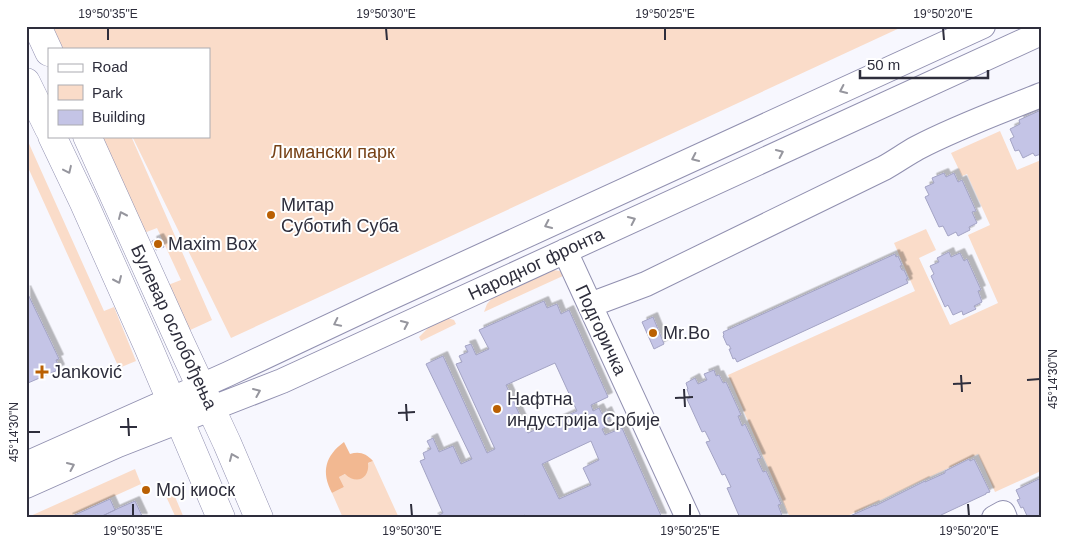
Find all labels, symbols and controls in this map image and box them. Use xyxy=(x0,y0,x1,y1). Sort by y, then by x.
text: 19°50'35"E xyxy=(78,7,138,21)
text: 19°50'30"E xyxy=(356,7,416,21)
text: 19°50'25"E xyxy=(635,7,695,21)
text: 19°50'20"E xyxy=(913,7,973,21)
legend xyxy=(48,48,210,138)
scale bar xyxy=(860,48,987,80)
text: 50 m xyxy=(867,56,900,73)
text: Road xyxy=(92,58,128,75)
text: Park xyxy=(92,84,123,101)
one-way arrow xyxy=(839,84,848,95)
text: Building xyxy=(92,108,145,125)
park label: Лимански парк xyxy=(271,142,395,162)
one-way arrow xyxy=(775,148,784,159)
one-way arrow xyxy=(692,151,701,161)
one-way arrow xyxy=(62,165,72,174)
place label: Митар Суботић Суба xyxy=(281,195,400,236)
marker: Митар Суботић Суба xyxy=(265,209,277,221)
one-way arrow xyxy=(118,211,129,220)
one-way arrow xyxy=(627,216,636,227)
one-way arrow xyxy=(544,219,553,230)
street label: Народног фронта xyxy=(465,223,608,304)
place label: Maxim Box xyxy=(168,234,257,254)
marker: Maxim Box xyxy=(152,238,164,250)
street label: Булевар ослобођења xyxy=(127,241,221,414)
one-way arrow xyxy=(112,275,122,284)
street label: Подгоричка xyxy=(571,282,631,379)
one-way arrow xyxy=(333,317,342,327)
one-way arrow xyxy=(400,320,409,331)
place label: Mr.Bo xyxy=(663,323,710,343)
marker: Mr.Bo xyxy=(647,327,659,339)
text: 45°14'30"N xyxy=(1046,349,1060,409)
place label: Janković xyxy=(52,362,122,382)
marker: Janković xyxy=(36,366,48,378)
one-way arrow xyxy=(252,387,261,398)
place label: Нафтна индустрија Србије xyxy=(507,389,660,430)
text: 45°14'30"N xyxy=(7,402,21,462)
marker: Нафтна индустрија Србије xyxy=(491,403,503,415)
one-way arrow xyxy=(229,453,239,462)
one-way arrow xyxy=(66,462,75,473)
place label: Мој киоск xyxy=(156,480,235,500)
marker: Мој киоск xyxy=(140,484,152,496)
text: 19°50'35"E xyxy=(103,524,163,538)
text: 19°50'30"E xyxy=(382,524,442,538)
text: 19°50'25"E xyxy=(660,524,720,538)
text: 19°50'20"E xyxy=(939,524,999,538)

